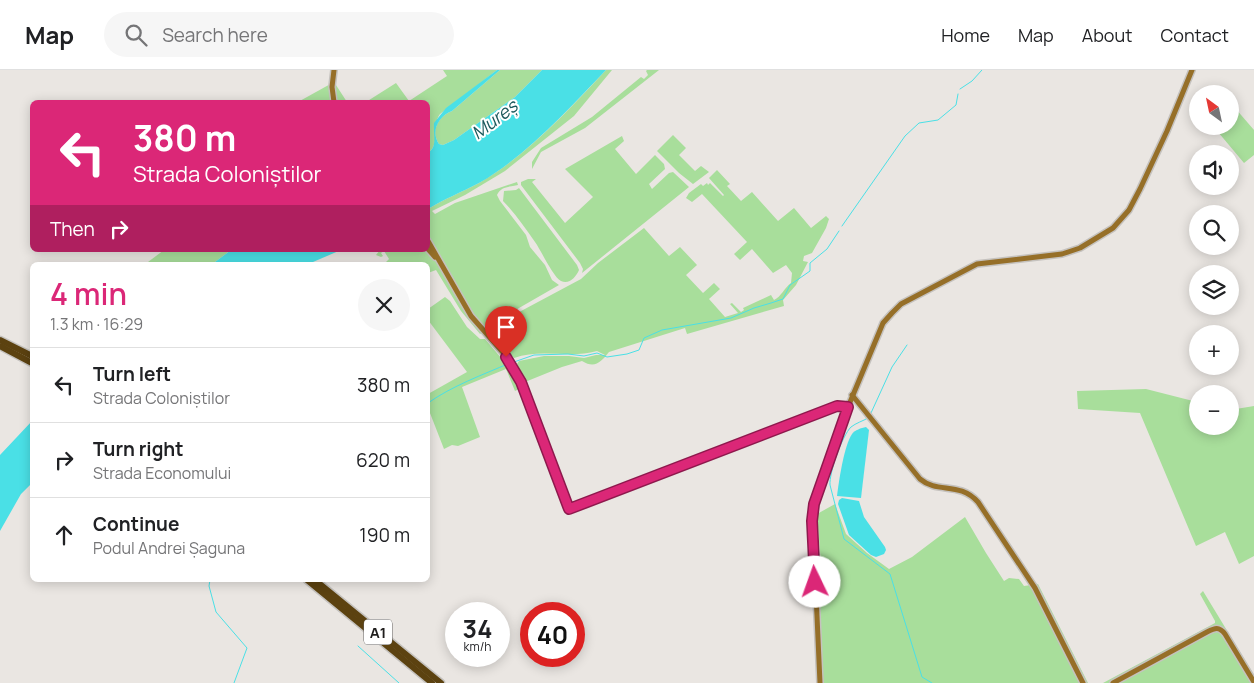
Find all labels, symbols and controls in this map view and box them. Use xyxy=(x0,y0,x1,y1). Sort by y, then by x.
search box xyxy=(104,12,454,57)
text: Map xyxy=(25,18,74,51)
icon: search xyxy=(122,21,150,49)
text: Search here xyxy=(162,22,268,48)
text: Home xyxy=(941,23,990,47)
text: Map xyxy=(1018,23,1054,47)
text: About xyxy=(1082,23,1132,47)
text: Contact xyxy=(1160,23,1229,47)
north arrow xyxy=(1189,85,1239,135)
map controls xyxy=(1189,85,1239,435)
water label: Mureș xyxy=(466,93,523,144)
text: 380 m xyxy=(133,114,236,162)
icon: left xyxy=(50,120,115,185)
button: sound xyxy=(1189,145,1239,195)
text: Strada Coloniștilor xyxy=(133,159,321,189)
button: search xyxy=(1189,205,1239,255)
icon: right xyxy=(105,215,133,243)
text: Then xyxy=(50,216,95,242)
button: layers xyxy=(1189,265,1239,315)
text: 4 min xyxy=(50,273,127,314)
button: close xyxy=(358,279,410,331)
pin xyxy=(485,306,527,357)
text: 1.3 km · 16:29 xyxy=(50,313,143,335)
icon: arrive xyxy=(492,313,520,341)
button: + xyxy=(1189,325,1239,375)
text: Turn left xyxy=(93,361,171,387)
icon: left xyxy=(50,371,78,399)
text: 380 m xyxy=(357,372,410,398)
button: − xyxy=(1189,385,1239,435)
text: Strada Coloniștilor xyxy=(93,387,230,409)
text: Turn right xyxy=(93,436,183,462)
icon: right xyxy=(50,446,78,474)
text: 620 m xyxy=(356,447,410,473)
text: Strada Economului xyxy=(93,462,231,484)
text: Continue xyxy=(93,511,179,537)
icon: ahead xyxy=(50,521,78,549)
text: 190 m xyxy=(359,522,410,548)
text: Podul Andrei Șaguna xyxy=(93,537,245,559)
position arrow xyxy=(788,555,840,607)
speed limit sign: 40 xyxy=(520,602,585,667)
text: 34 xyxy=(463,611,492,646)
road number: A1 xyxy=(364,620,392,644)
text: km/h xyxy=(464,638,491,655)

